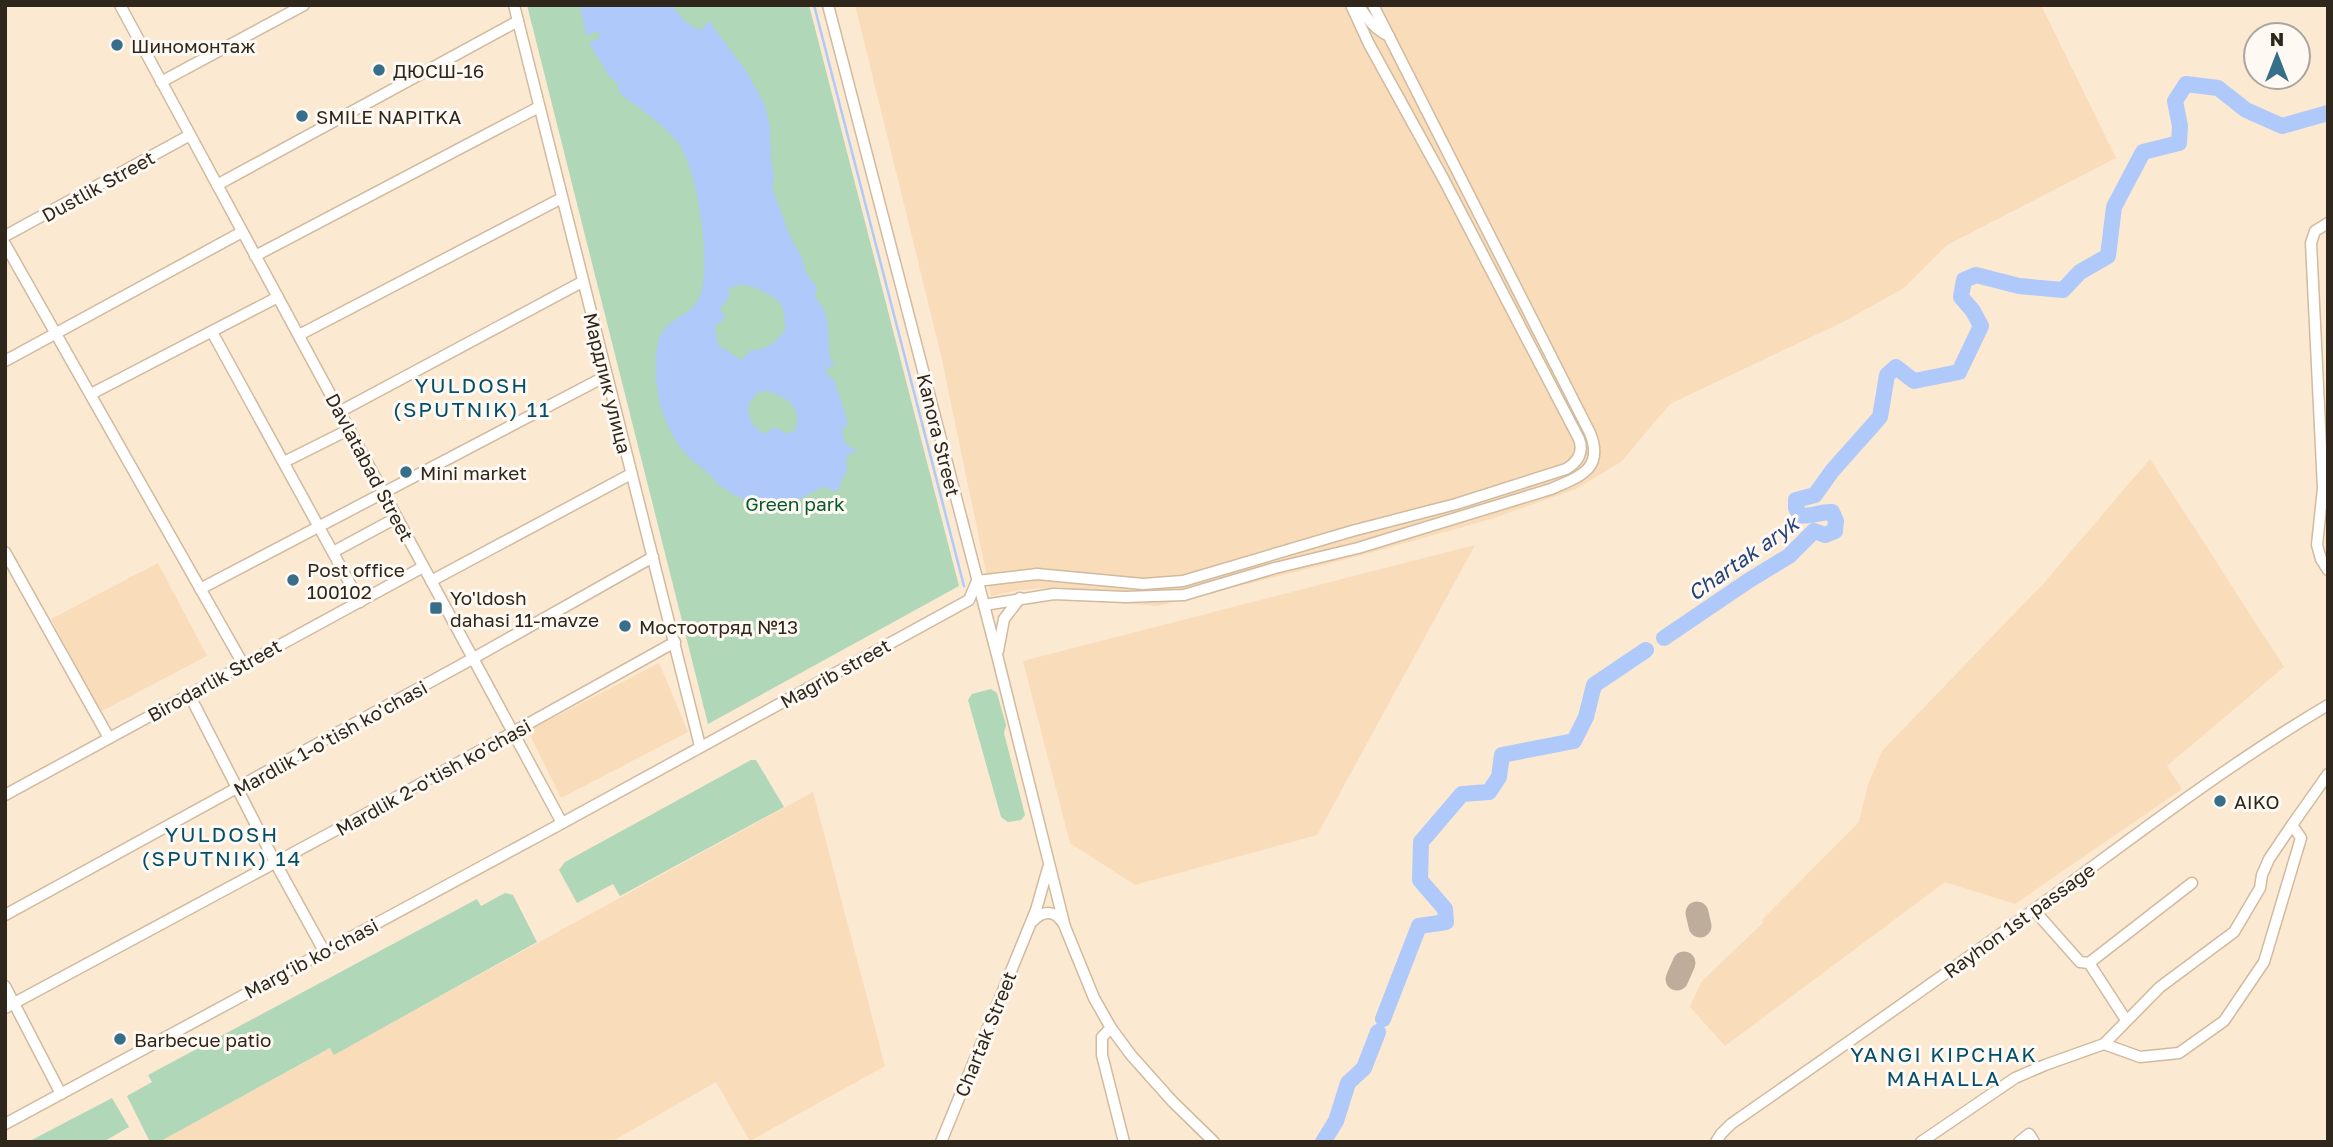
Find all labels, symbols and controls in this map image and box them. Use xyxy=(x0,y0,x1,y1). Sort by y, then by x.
north arrow xyxy=(2242,21,2312,91)
text: N xyxy=(2270,27,2284,50)
place label: Шиномонтаж xyxy=(131,34,256,57)
marker: Шиномонтаж xyxy=(109,37,125,53)
place label: ДЮСШ-16 xyxy=(393,59,484,82)
marker: ДЮСШ-16 xyxy=(371,62,387,78)
place label: SMILE NAPITKA xyxy=(316,105,461,128)
marker: SMILE NAPITKA xyxy=(294,108,310,124)
street label: Dustlik Street xyxy=(38,146,158,226)
street label: Мардлик улица xyxy=(579,310,637,456)
street label: Kanora Street xyxy=(913,371,965,499)
district label: YULDOSH (SPUTNIK) 11 xyxy=(393,372,551,422)
street label: Davlatabad Street xyxy=(321,389,419,545)
place label: Mini market xyxy=(420,461,527,484)
marker: Mini market xyxy=(398,464,414,480)
park label: Green park xyxy=(745,492,845,515)
water label: Chartak aryk xyxy=(1683,509,1805,606)
place label: Post office 100102 xyxy=(307,558,405,603)
marker: Post office 100102 xyxy=(285,572,301,588)
place label: Yo'ldosh dahasi 11-mavze xyxy=(450,586,599,631)
marker: Yo'ldosh dahasi 11-mavze xyxy=(428,600,444,616)
place label: Мостоотряд №13 xyxy=(639,615,798,638)
marker: Мостоотряд №13 xyxy=(617,618,633,634)
street label: Magrib street xyxy=(776,633,894,713)
street label: Birodarlik Street xyxy=(143,634,285,726)
street label: Mardlik 1-o'tish ko'chasi xyxy=(229,675,431,801)
street label: Mardlik 2-o'tish ko'chasi xyxy=(331,714,535,840)
place label: AIKO xyxy=(2234,790,2280,813)
marker: AIKO xyxy=(2212,793,2228,809)
district label: YULDOSH (SPUTNIK) 14 xyxy=(142,821,302,871)
street label: Rayhon 1st passage xyxy=(1939,858,2099,982)
street label: Marg‘ib ko‘chasi xyxy=(240,913,382,1003)
street label: Chartak Street xyxy=(949,968,1021,1100)
place label: Barbecue patio xyxy=(134,1028,272,1051)
marker: Barbecue patio xyxy=(112,1031,128,1047)
district label: YANGI KIPCHAK MAHALLA xyxy=(1850,1041,2038,1091)

